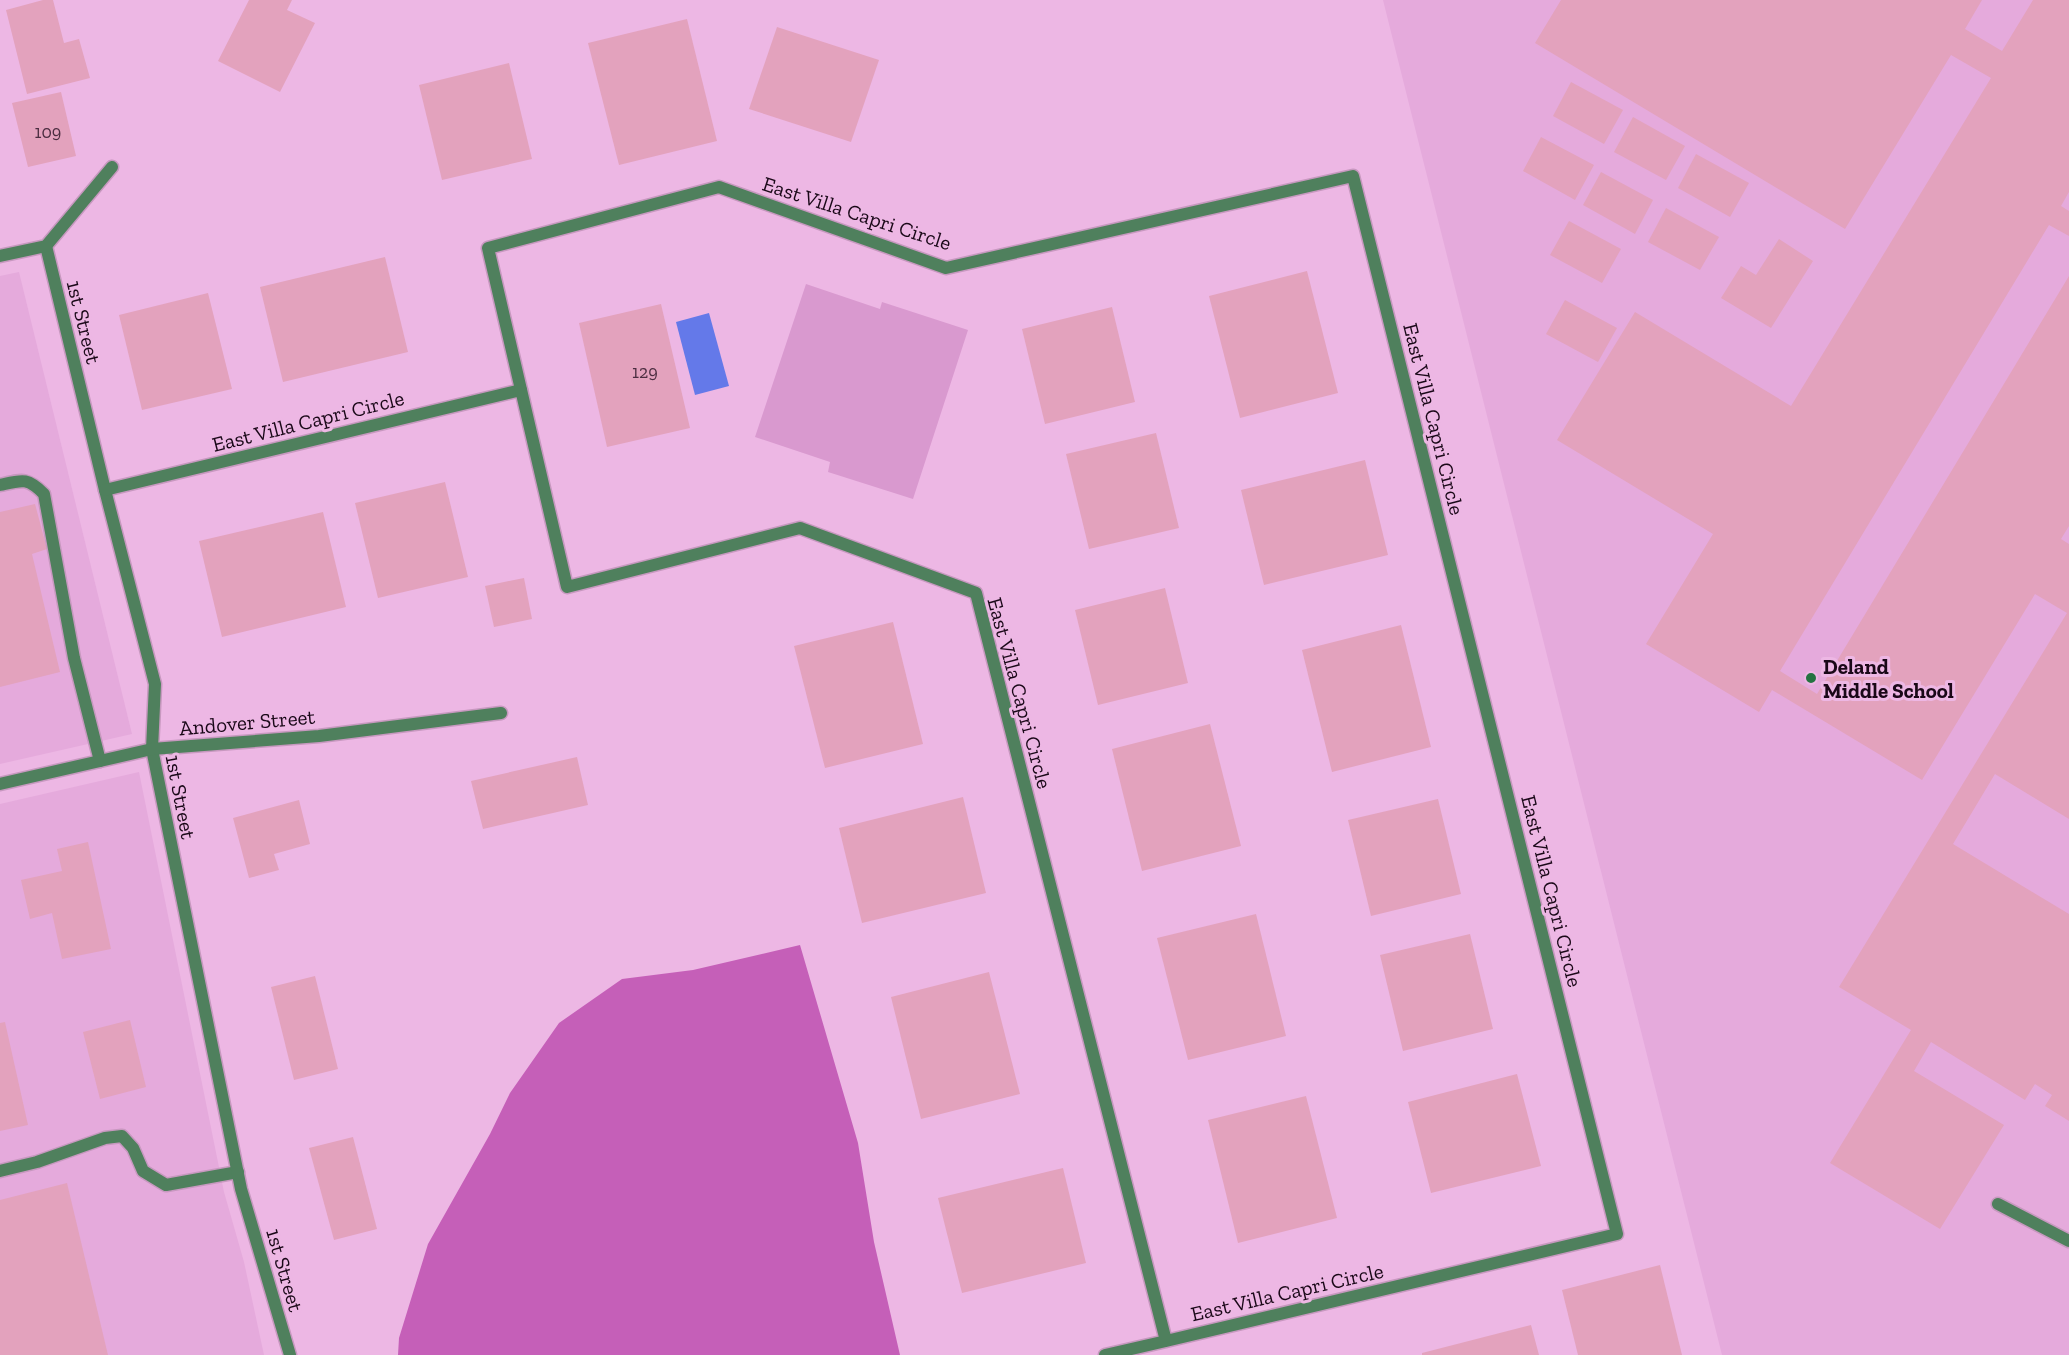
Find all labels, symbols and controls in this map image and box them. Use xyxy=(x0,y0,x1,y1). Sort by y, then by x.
house number: 109 xyxy=(35,121,61,143)
street label: East Villa Capri Circle xyxy=(760,171,955,255)
street label: 1st Street xyxy=(62,278,106,367)
street label: East Villa Capri Circle xyxy=(1398,320,1470,518)
house number: 129 xyxy=(632,361,658,383)
street label: East Villa Capri Circle xyxy=(209,385,407,457)
street label: East Villa Capri Circle xyxy=(982,595,1058,791)
place label: Deland Middle School xyxy=(1823,654,1954,703)
marker: Deland Middle School xyxy=(1804,671,1818,685)
street label: Andover Street xyxy=(178,704,316,740)
street label: 1st Street xyxy=(161,753,201,841)
street label: East Villa Capri Circle xyxy=(1516,792,1588,990)
street label: 1st Street xyxy=(261,1226,309,1315)
street label: East Villa Capri Circle xyxy=(1188,1258,1386,1326)

